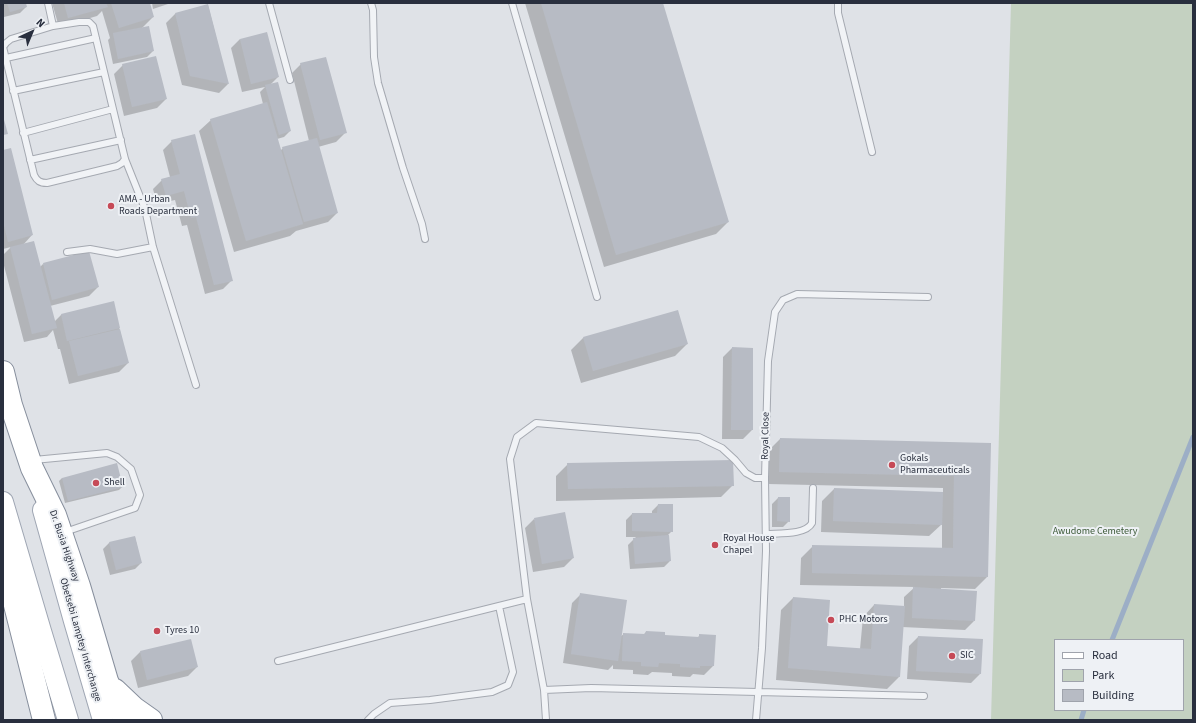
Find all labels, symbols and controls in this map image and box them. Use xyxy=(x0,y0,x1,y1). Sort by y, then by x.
north arrow xyxy=(12,12,52,52)
text: N xyxy=(33,15,49,31)
place label: AMA - Urban Roads Department xyxy=(119,194,197,218)
marker: AMA - Urban Roads Department xyxy=(106,201,116,211)
street label: Royal Close xyxy=(760,412,772,460)
place label: Gokals Pharmaceuticals xyxy=(900,453,970,476)
marker: Gokals Pharmaceuticals xyxy=(887,460,897,470)
place label: Shell xyxy=(104,477,125,489)
marker: Shell xyxy=(91,478,101,488)
street label: Dr. Busia Highway xyxy=(46,509,82,583)
park label: Awudome Cemetery xyxy=(1053,526,1137,538)
place label: Royal House Chapel xyxy=(723,533,775,556)
marker: Royal House Chapel xyxy=(710,540,720,550)
street label: Obetsebi Lamptey Interchange xyxy=(57,577,103,703)
place label: PHC Motors xyxy=(839,614,888,626)
marker: PHC Motors xyxy=(826,615,836,625)
place label: Tyres 10 xyxy=(165,625,199,637)
marker: Tyres 10 xyxy=(152,626,162,636)
legend xyxy=(1054,639,1184,711)
text: Road xyxy=(1092,647,1118,664)
place label: SIC xyxy=(960,650,974,662)
marker: SIC xyxy=(947,651,957,661)
text: Park xyxy=(1092,667,1114,684)
text: Building xyxy=(1092,687,1134,704)

